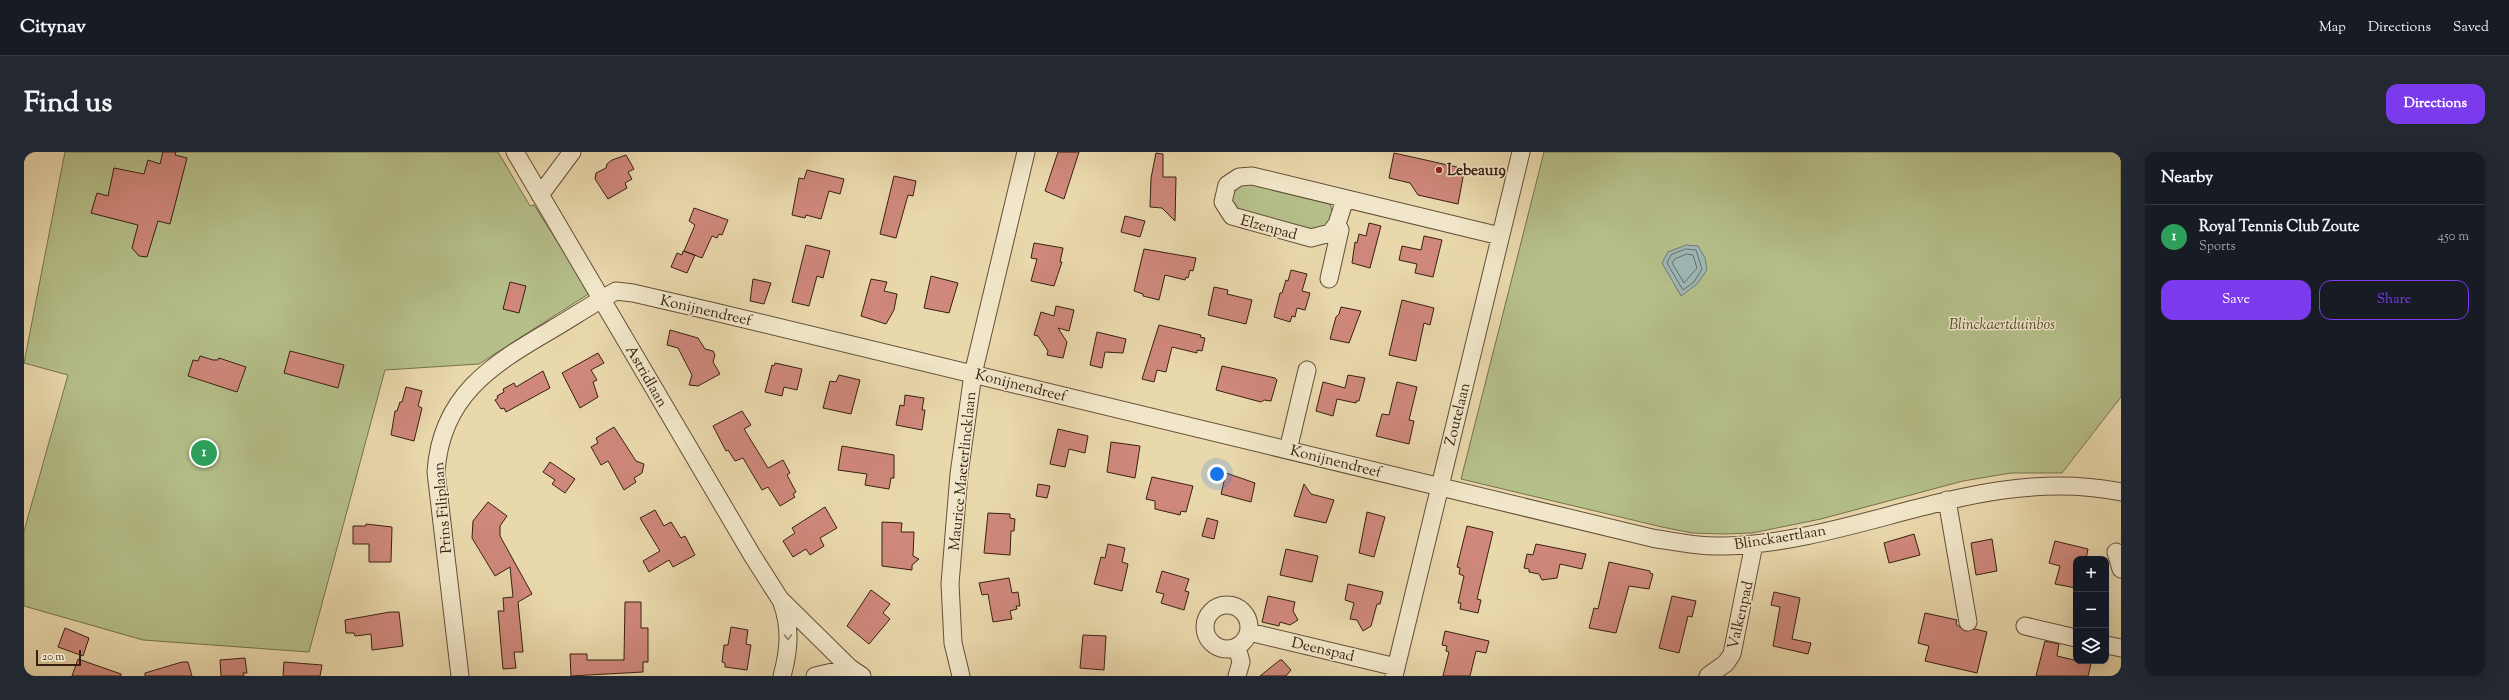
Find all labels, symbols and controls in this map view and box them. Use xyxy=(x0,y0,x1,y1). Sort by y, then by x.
text: Citynav xyxy=(20,14,86,41)
text: Map xyxy=(2319,18,2346,38)
text: Directions xyxy=(2368,18,2431,38)
text: Saved xyxy=(2453,18,2489,38)
text: Find us xyxy=(24,84,112,124)
button: Directions xyxy=(2386,84,2485,124)
place label: Lebeau19 xyxy=(1447,161,1506,182)
marker: Lebeau19 xyxy=(1434,165,1444,175)
text: Nearby xyxy=(2161,166,2213,190)
street label: Elzenpad xyxy=(1238,211,1300,246)
text: Royal Tennis Club Zoute xyxy=(2199,217,2360,238)
text: 1 xyxy=(2172,228,2176,246)
text: 450 m xyxy=(2438,228,2469,246)
text: Sports xyxy=(2199,238,2236,256)
button: Save xyxy=(2161,280,2311,320)
button: Share xyxy=(2319,280,2469,320)
street label: Konijnendreef xyxy=(658,291,754,332)
park label: Blinckaertduinbos xyxy=(1949,315,2055,336)
street label: Astridlaan xyxy=(620,342,672,412)
street label: Konijnendreef xyxy=(973,365,1069,408)
street label: Zoutelaan xyxy=(1440,381,1476,448)
street label: Maurice Maeterlincklaan xyxy=(945,390,982,552)
pin: 1 xyxy=(191,438,217,468)
street label: Konijnendreef xyxy=(1288,441,1384,484)
street label: Prins Filiplaan xyxy=(429,461,458,555)
your location xyxy=(1207,464,1227,484)
street label: Blinckaertlaan xyxy=(1733,521,1828,556)
map controls xyxy=(2073,556,2109,664)
button: + xyxy=(2073,556,2109,592)
street label: Valkenpad xyxy=(1723,579,1760,652)
button: − xyxy=(2073,592,2109,628)
button: layers xyxy=(2073,628,2109,664)
street label: Deenspad xyxy=(1289,633,1357,668)
one-way arrow xyxy=(784,634,792,640)
scale bar xyxy=(36,648,81,667)
text: 20 m xyxy=(42,649,64,665)

